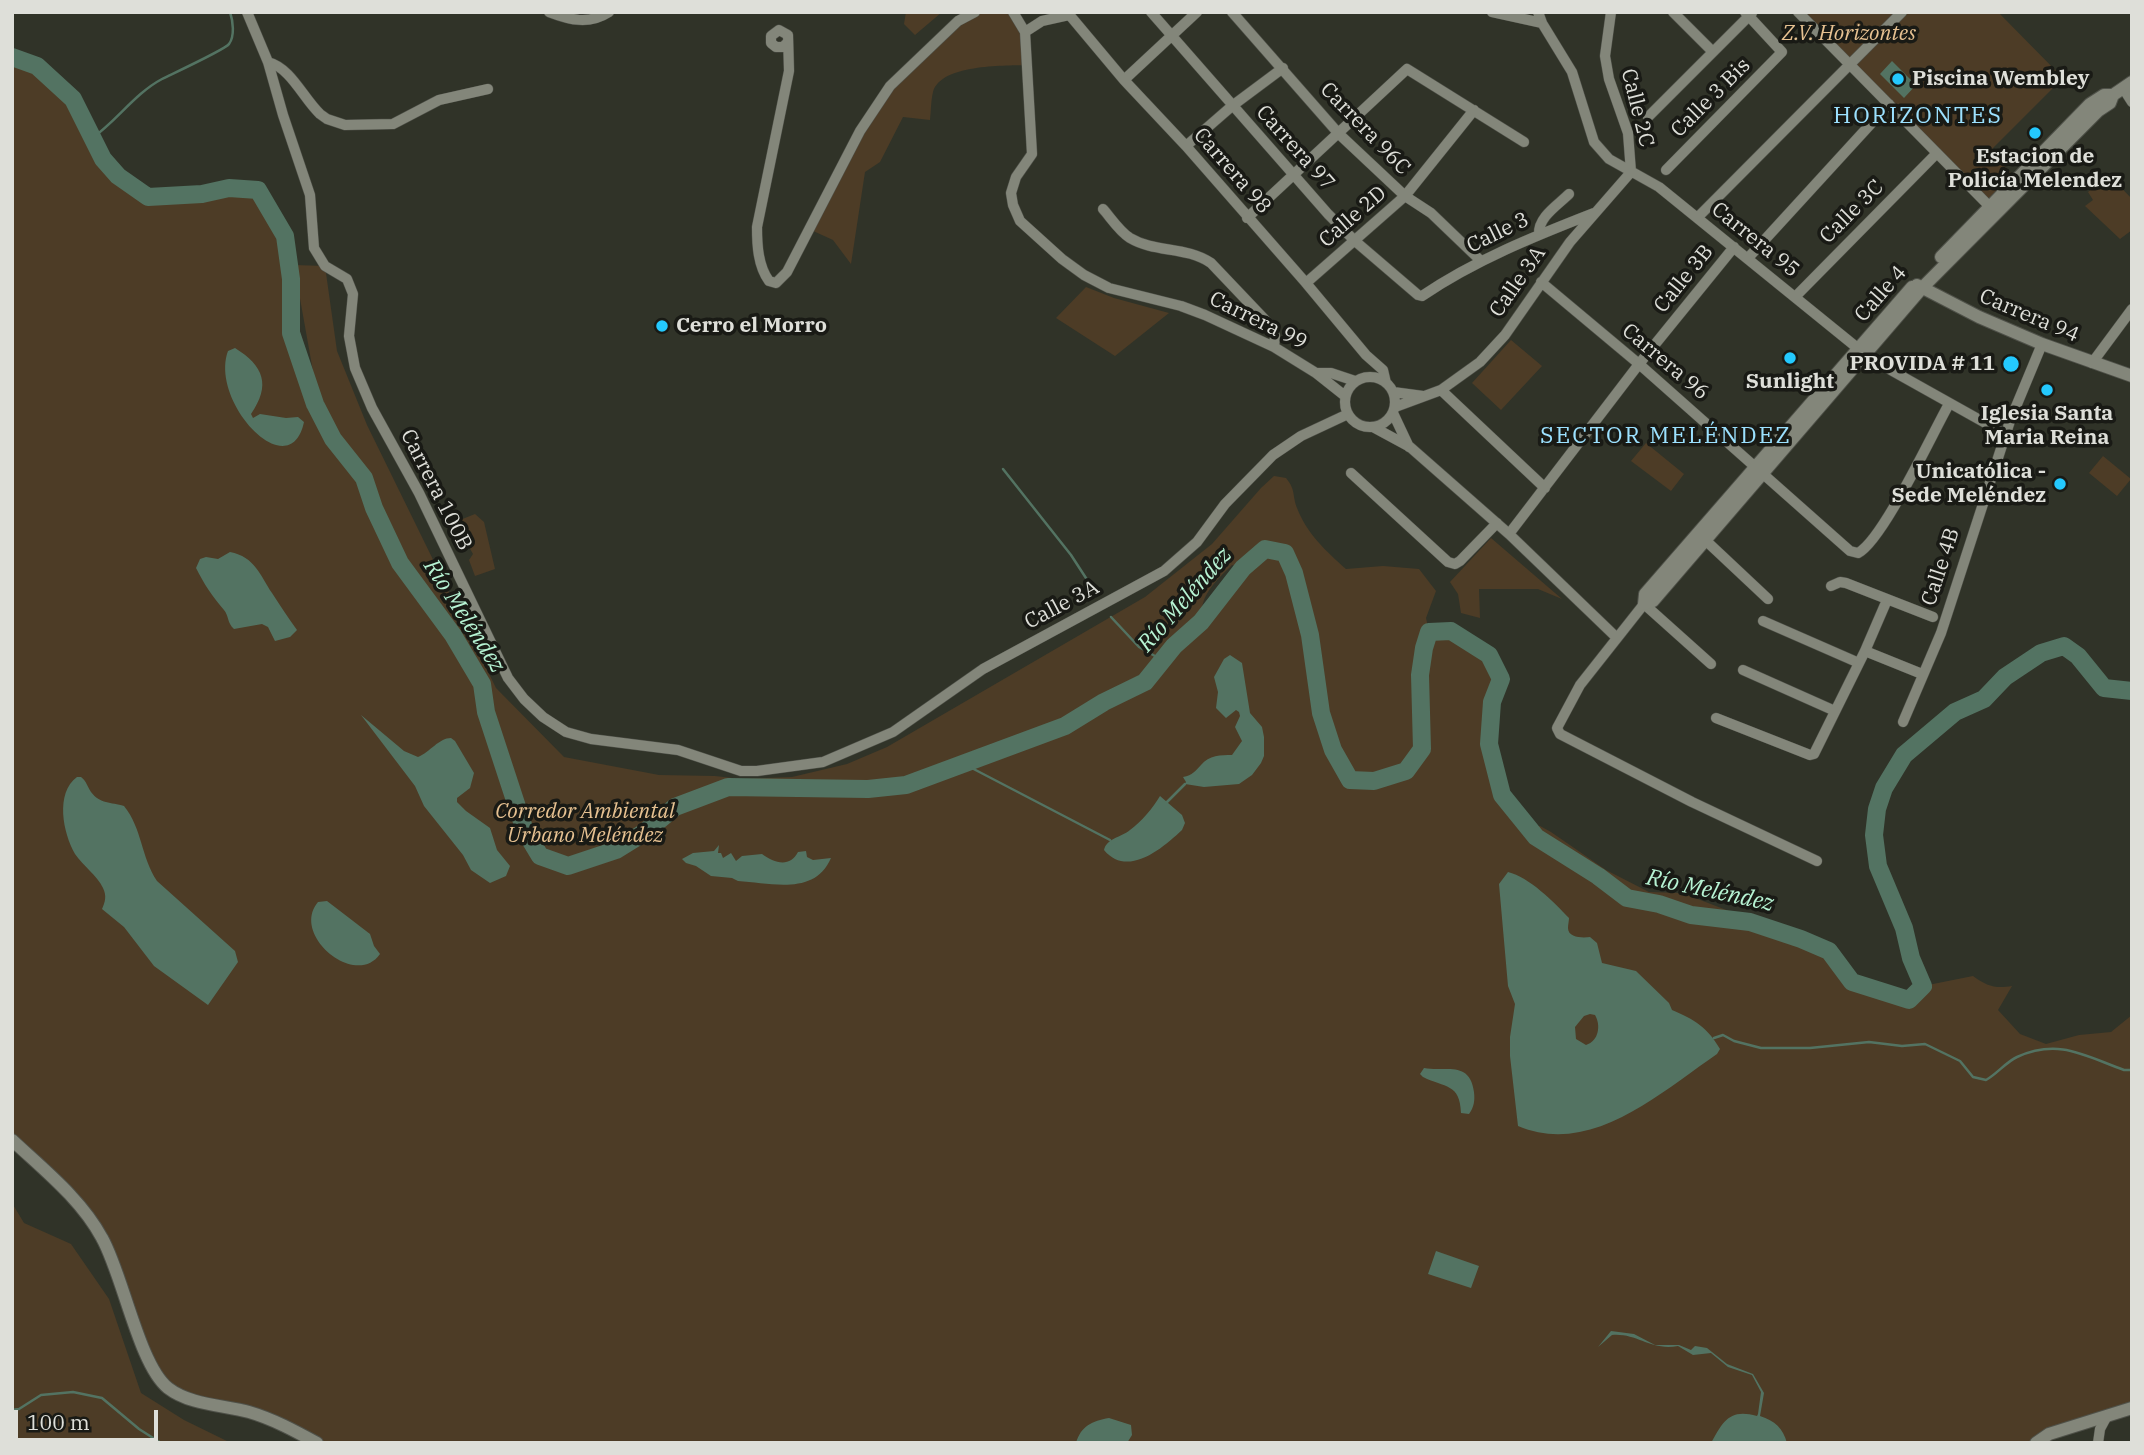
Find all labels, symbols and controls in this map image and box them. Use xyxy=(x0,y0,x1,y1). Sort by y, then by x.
park label: Z.V. Horizontes xyxy=(1782,21,1916,47)
street label: Calle 3 Bis xyxy=(1666,53,1756,143)
street label: Calle 2C xyxy=(1615,66,1659,150)
place label: Piscina Wembley xyxy=(1912,66,2090,92)
marker: Piscina Wembley xyxy=(1890,71,1906,87)
street label: Carrera 96C xyxy=(1315,77,1415,181)
street label: Carrera 97 xyxy=(1250,100,1340,196)
district label: HORIZONTES xyxy=(1834,102,2002,130)
street label: Carrera 98 xyxy=(1188,123,1276,219)
marker: Estacion de Policía Melendez xyxy=(2027,125,2043,141)
place label: Estacion de Policía Melendez xyxy=(1948,144,2122,194)
street label: Calle 3C xyxy=(1815,175,1889,249)
street label: Calle 2D xyxy=(1314,181,1392,253)
street label: Carrera 95 xyxy=(1706,197,1804,283)
street label: Calle 3 xyxy=(1463,207,1533,259)
street label: Calle 3B xyxy=(1649,240,1719,318)
street label: Calle 3A xyxy=(1485,242,1551,322)
street label: Calle 4 xyxy=(1850,261,1912,327)
street label: Carrera 94 xyxy=(1975,284,2083,348)
street label: Carrera 99 xyxy=(1205,287,1311,355)
place label: Cerro el Morro xyxy=(676,313,827,339)
marker: Cerro el Morro xyxy=(654,318,670,334)
street label: Carrera 96 xyxy=(1616,318,1714,406)
marker: Sunlight xyxy=(1782,350,1798,366)
place label: PROVIDA # 11 xyxy=(1849,351,1995,377)
marker: PROVIDA # 11 xyxy=(2001,354,2021,374)
place label: Sunlight xyxy=(1746,369,1834,395)
marker: Iglesia Santa Maria Reina xyxy=(2039,382,2055,398)
place label: Iglesia Santa Maria Reina xyxy=(1981,401,2113,451)
district label: SECTOR MELÉNDEZ xyxy=(1542,422,1790,450)
street label: Carrera 100B xyxy=(395,425,477,555)
place label: Unicatólica - Sede Meléndez xyxy=(1892,459,2046,509)
marker: Unicatólica - Sede Meléndez xyxy=(2052,476,2068,492)
street label: Calle 4B xyxy=(1917,525,1965,609)
water label: Río Meléndez xyxy=(1132,542,1238,658)
water label: Río Meléndez xyxy=(417,554,511,678)
street label: Calle 3A xyxy=(1020,575,1104,635)
park label: Corredor Ambiental Urbano Meléndez xyxy=(495,799,675,849)
water label: Río Meléndez xyxy=(1644,864,1776,918)
scale bar xyxy=(18,1396,161,1440)
text: 100 m xyxy=(27,1408,90,1436)

